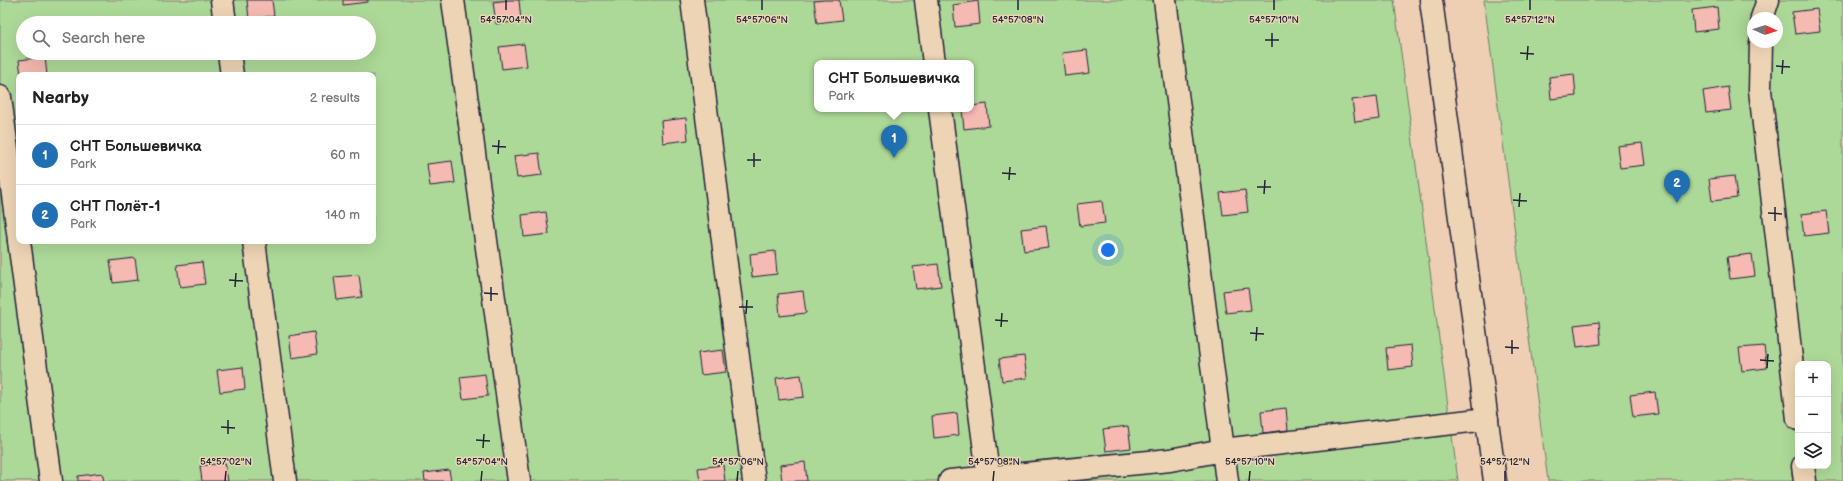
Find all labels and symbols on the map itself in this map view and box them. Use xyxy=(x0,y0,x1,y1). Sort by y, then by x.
north arrow xyxy=(1747,12,1783,48)
text: 54°57'04"N xyxy=(480,14,532,26)
text: 54°57'06"N xyxy=(736,14,788,26)
text: 54°57'08"N xyxy=(992,14,1044,26)
text: 54°57'10"N xyxy=(1249,14,1299,26)
text: 54°57'12"N xyxy=(1505,14,1555,26)
pin: 1 xyxy=(881,125,907,158)
pin: 2 xyxy=(1664,170,1690,203)
your location xyxy=(1098,240,1118,260)
text: 54°57'02"N xyxy=(200,456,252,468)
text: 54°57'04"N xyxy=(456,456,508,468)
text: 54°57'06"N xyxy=(712,456,764,468)
text: 54°57'08"N xyxy=(968,456,1020,468)
text: 54°57'10"N xyxy=(1225,456,1275,468)
text: 54°57'12"N xyxy=(1480,456,1530,468)

